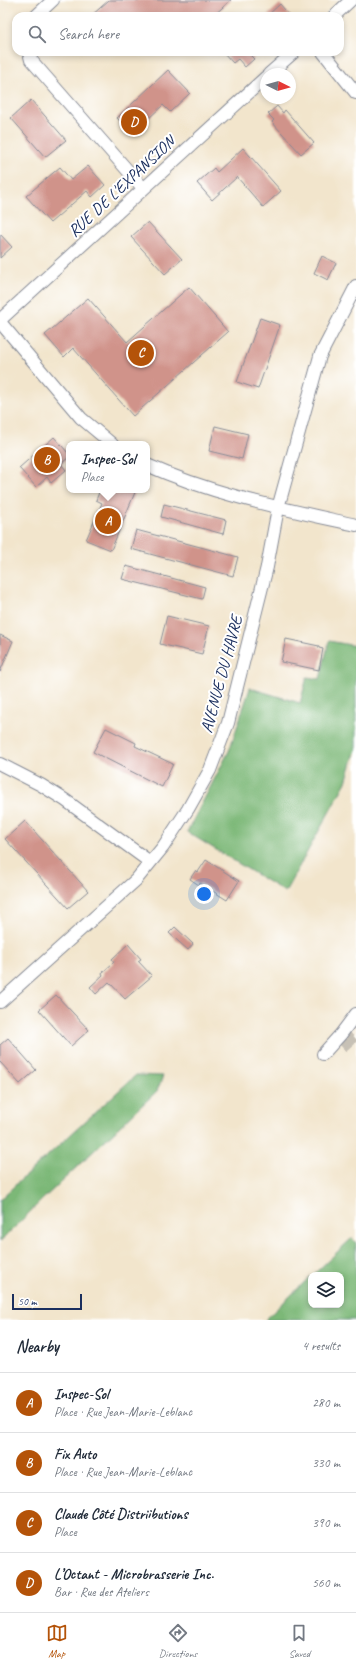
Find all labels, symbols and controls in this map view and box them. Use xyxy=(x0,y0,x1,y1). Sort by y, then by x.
search box xyxy=(12,12,344,56)
icon: search xyxy=(26,23,48,45)
text: Search here xyxy=(58,25,119,44)
north arrow xyxy=(260,68,296,104)
pin: D xyxy=(121,107,147,137)
street label: RUE DE L'EXPANSION xyxy=(64,130,181,241)
pin: C xyxy=(128,338,154,368)
popup xyxy=(66,441,150,493)
pin: B xyxy=(34,445,60,475)
text: Inspec-Sol xyxy=(81,450,135,469)
text: Place xyxy=(81,469,104,485)
pin: A xyxy=(95,506,121,536)
street label: AVENUE DU HAVRE xyxy=(196,611,248,735)
your location xyxy=(194,884,214,904)
map controls xyxy=(308,1272,344,1308)
button: layers xyxy=(308,1272,344,1308)
scale bar xyxy=(12,1292,82,1311)
text: 50 m xyxy=(18,1294,37,1308)
text: Nearby xyxy=(16,1336,59,1357)
text: 4 results xyxy=(302,1338,340,1354)
text: Inspec-Sol xyxy=(54,1385,109,1404)
text: A xyxy=(26,1395,32,1411)
text: 280 m xyxy=(312,1395,340,1411)
text: Place · Rue Jean-Marie-Leblanc xyxy=(54,1404,192,1420)
text: Fix Auto xyxy=(54,1445,96,1464)
text: B xyxy=(26,1455,32,1471)
text: 330 m xyxy=(312,1455,340,1471)
text: Place · Rue Jean-Marie-Leblanc xyxy=(54,1464,192,1480)
text: Claude Côté Distriibutions xyxy=(54,1505,188,1524)
text: C xyxy=(26,1515,32,1531)
text: 390 m xyxy=(312,1515,340,1531)
text: Place xyxy=(54,1524,77,1540)
text: L’Octant - Microbrasserie Inc. xyxy=(54,1565,214,1584)
text: D xyxy=(25,1575,33,1591)
text: 560 m xyxy=(312,1575,340,1591)
text: Bar · Rue des Ateliers xyxy=(54,1584,149,1600)
tab: Map xyxy=(46,1622,68,1660)
tab: Directions xyxy=(159,1622,197,1660)
tab: Saved xyxy=(288,1622,310,1660)

